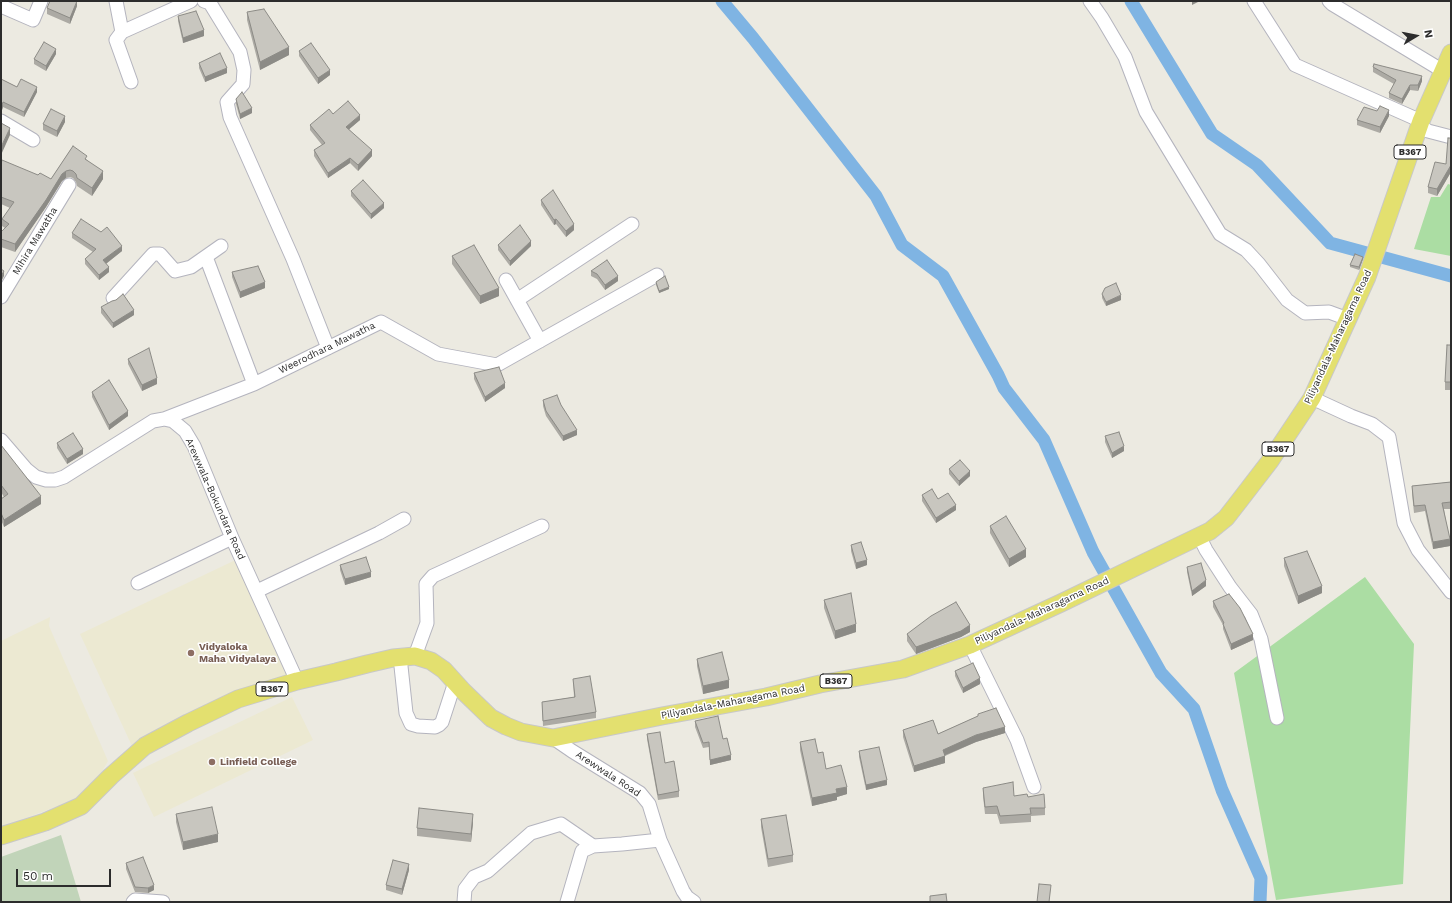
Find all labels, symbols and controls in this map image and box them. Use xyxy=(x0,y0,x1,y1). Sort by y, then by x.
north arrow xyxy=(1396,16,1436,56)
text: N xyxy=(1421,29,1435,39)
road number: B367 xyxy=(1394,145,1426,159)
street label: Mihira Mawatha xyxy=(10,205,60,277)
street label: Piliyandala-Maharagama Road xyxy=(1302,268,1374,406)
street label: Weerodhara Mawatha xyxy=(277,319,377,377)
street label: Arewwala-Bokundara Road xyxy=(183,436,247,562)
road number: B367 xyxy=(1262,442,1294,456)
street label: Piliyandala-Maharagama Road xyxy=(973,575,1111,647)
place label: Vidyaloka Maha Vidyalaya xyxy=(199,641,276,664)
marker: Vidyaloka Maha Vidyalaya xyxy=(186,648,196,658)
road number: B367 xyxy=(820,674,852,688)
road number: B367 xyxy=(256,682,288,696)
street label: Piliyandala-Maharagama Road xyxy=(660,682,806,722)
street label: Arewwala Road xyxy=(573,749,643,799)
place label: Linfield College xyxy=(220,756,297,768)
marker: Linfield College xyxy=(207,757,217,767)
scale bar xyxy=(18,861,113,887)
text: 50 m xyxy=(23,869,53,883)

